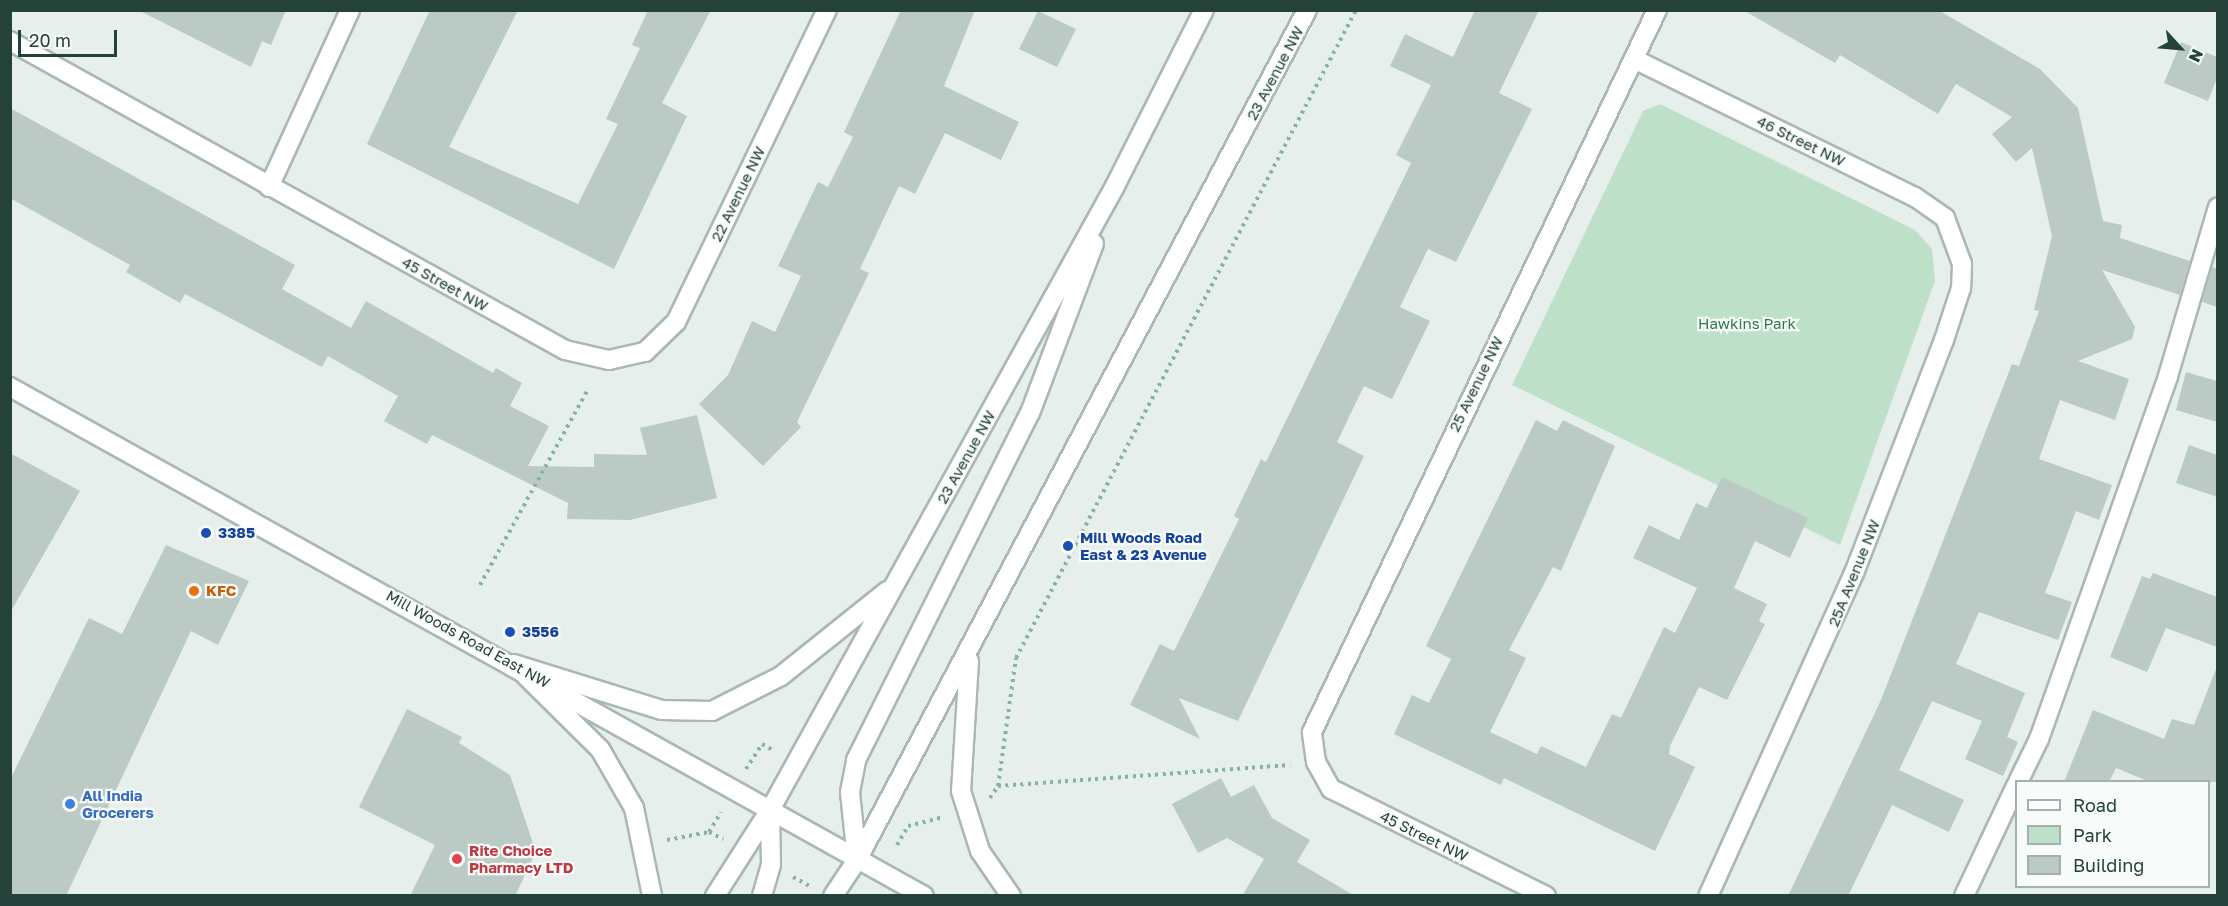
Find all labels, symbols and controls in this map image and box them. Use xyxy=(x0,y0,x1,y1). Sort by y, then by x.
scale bar xyxy=(21,18,120,56)
north arrow xyxy=(2150,18,2210,78)
street label: 23 Avenue NW xyxy=(1243,23,1307,123)
text: 20 m xyxy=(29,29,71,51)
text: N xyxy=(2185,46,2208,66)
street label: 46 Street NW xyxy=(1754,112,1848,170)
street label: 22 Avenue NW xyxy=(707,143,769,245)
street label: 45 Street NW xyxy=(399,253,491,315)
park label: Hawkins Park xyxy=(1698,315,1796,333)
street label: 25 Avenue NW xyxy=(1445,333,1507,435)
street label: 23 Avenue NW xyxy=(933,407,999,507)
street label: 25A Avenue NW xyxy=(1824,517,1884,629)
place label: 3385 xyxy=(218,524,255,542)
marker: 3385 xyxy=(199,526,213,540)
place label: Mill Woods Road East & 23 Avenue xyxy=(1080,528,1207,563)
marker: Mill Woods Road East & 23 Avenue xyxy=(1061,539,1075,553)
place label: KFC xyxy=(206,582,236,600)
marker: KFC xyxy=(187,584,201,598)
street label: Mill Woods Road East NW xyxy=(383,586,553,692)
place label: 3556 xyxy=(522,623,559,641)
marker: 3556 xyxy=(503,625,517,639)
legend xyxy=(2015,780,2210,888)
place label: All India Grocerers xyxy=(82,786,154,821)
text: Road xyxy=(2073,794,2117,816)
marker: All India Grocerers xyxy=(63,797,77,811)
street label: 45 Street NW xyxy=(1377,807,1471,865)
text: Park xyxy=(2073,824,2112,846)
place label: Rite Choice Pharmacy LTD xyxy=(469,841,573,876)
marker: Rite Choice Pharmacy LTD xyxy=(450,852,464,866)
text: Building xyxy=(2073,854,2144,876)

